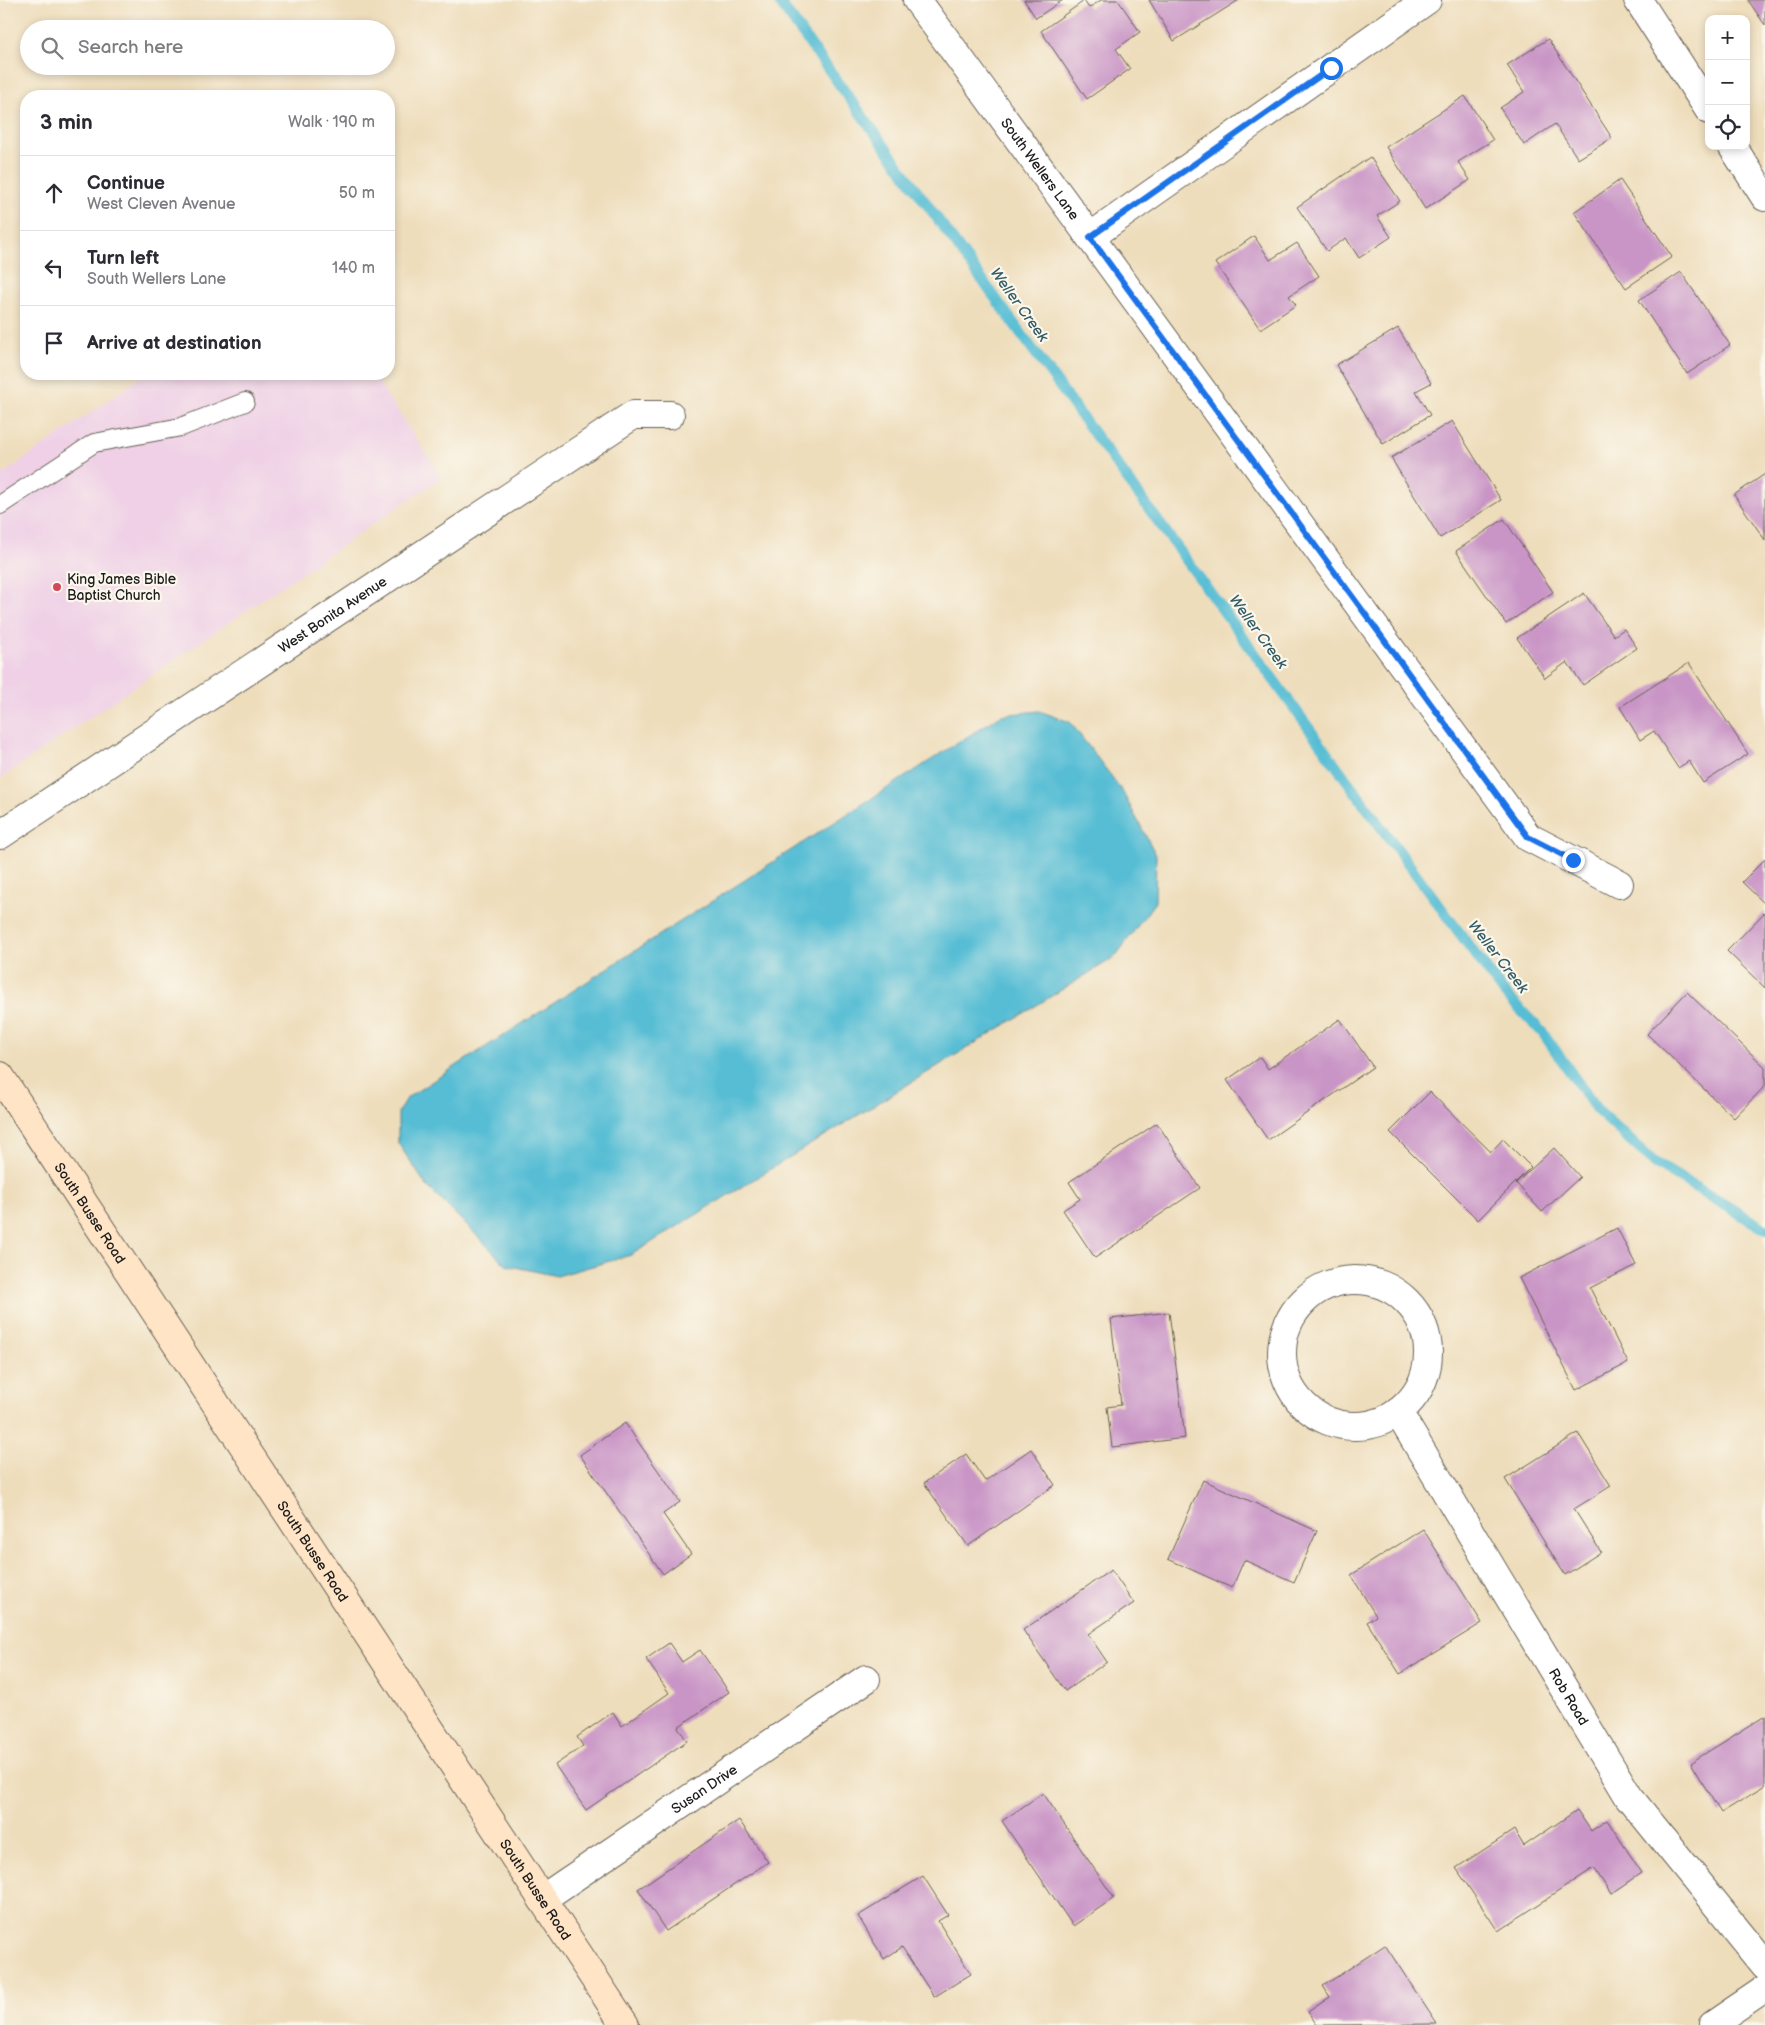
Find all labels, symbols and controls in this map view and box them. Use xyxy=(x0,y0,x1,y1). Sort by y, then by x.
map controls xyxy=(1705,15,1750,150)
button: + xyxy=(1705,15,1750,60)
search box xyxy=(20,20,395,75)
icon: search xyxy=(38,34,66,62)
text: Search here xyxy=(78,36,183,59)
route start xyxy=(1320,57,1343,80)
button: − xyxy=(1705,60,1750,105)
button: locate xyxy=(1705,105,1750,150)
text: 3 min xyxy=(40,110,93,135)
text: Walk · 190 m xyxy=(288,113,375,132)
street label: South Wellers Lane xyxy=(997,115,1083,223)
text: Continue xyxy=(87,172,165,195)
icon: ahead xyxy=(40,179,68,207)
text: 50 m xyxy=(339,184,375,203)
text: West Cleven Avenue xyxy=(87,195,236,214)
text: Turn left xyxy=(87,247,159,270)
icon: left xyxy=(40,254,68,282)
text: 140 m xyxy=(332,259,375,278)
water label: Weller Creek xyxy=(986,264,1053,346)
text: South Wellers Lane xyxy=(87,270,226,289)
icon: arrive xyxy=(40,329,68,357)
text: Arrive at destination xyxy=(87,332,262,355)
place label: King James Bible Baptist Church xyxy=(67,571,176,604)
street label: West Bonita Avenue xyxy=(275,572,390,657)
marker: King James Bible Baptist Church xyxy=(51,581,63,593)
water label: Weller Creek xyxy=(1225,591,1292,673)
route end xyxy=(1562,849,1585,872)
water label: Weller Creek xyxy=(1464,917,1533,998)
street label: South Busse Road xyxy=(51,1159,130,1267)
street label: South Busse Road xyxy=(274,1498,352,1605)
street label: Rob Road xyxy=(1545,1665,1592,1728)
street label: Susan Drive xyxy=(668,1761,740,1817)
street label: South Busse Road xyxy=(496,1836,575,1943)

